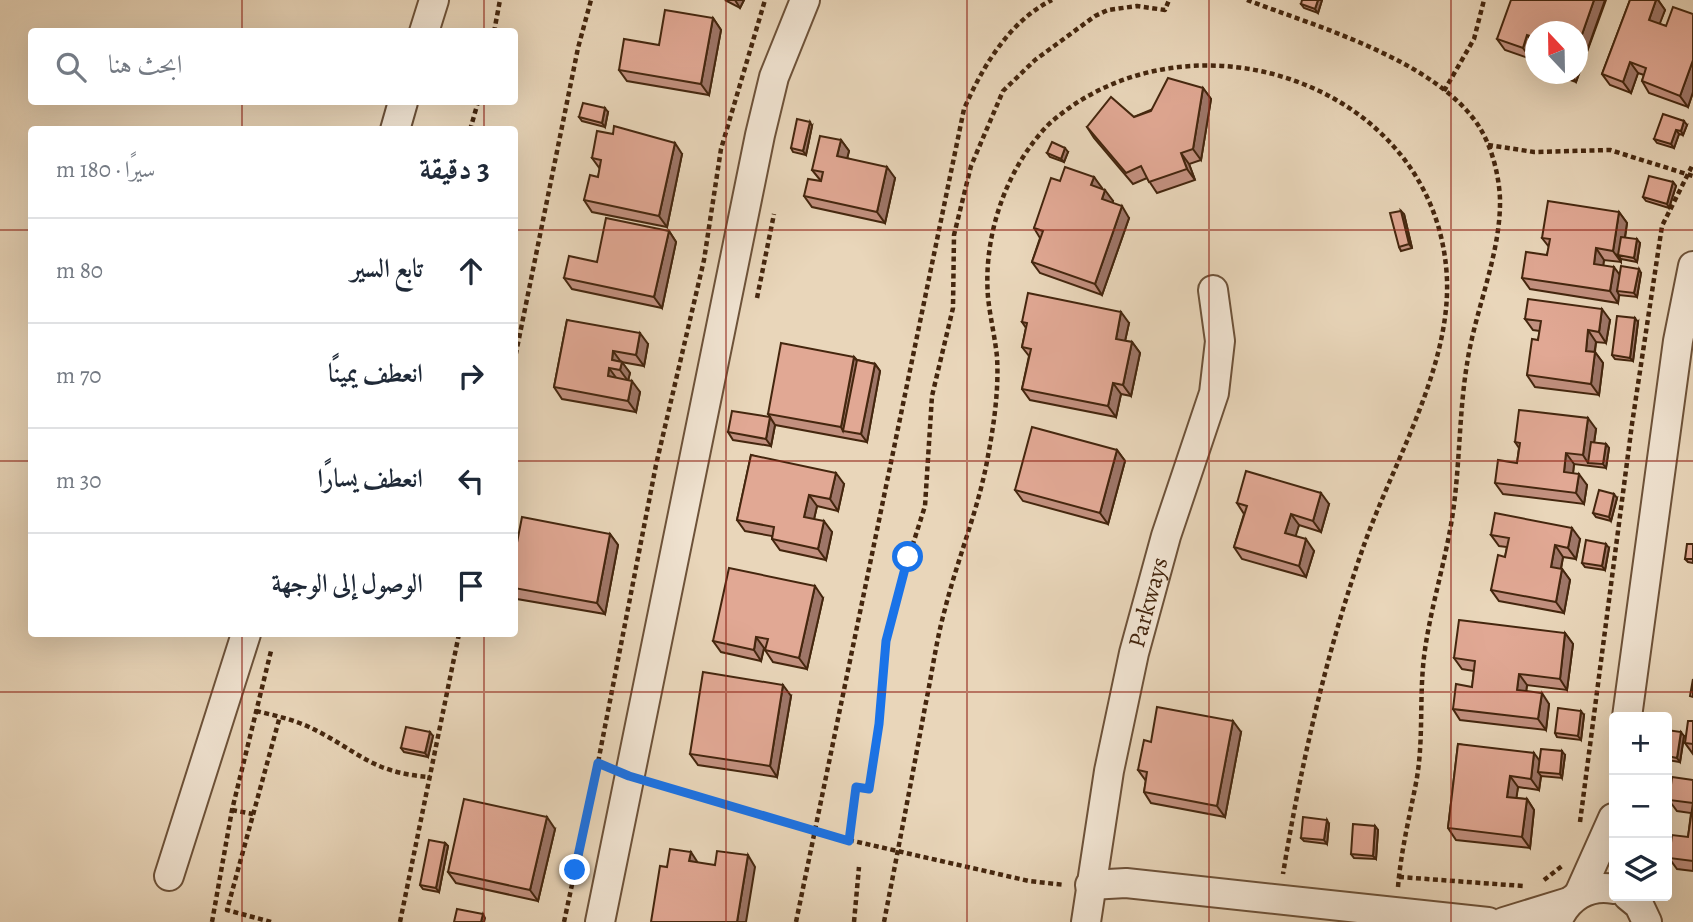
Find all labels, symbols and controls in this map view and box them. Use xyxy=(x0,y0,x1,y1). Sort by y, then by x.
north arrow xyxy=(1525,21,1588,84)
search box xyxy=(28,28,518,105)
text: ابحث هنا xyxy=(108,47,183,82)
icon: search xyxy=(52,48,90,86)
text: 3 دقيقة xyxy=(419,149,490,189)
text: سيرًا · 180 m xyxy=(56,154,155,185)
text: تابع السير xyxy=(351,251,423,286)
icon: ahead xyxy=(452,252,490,290)
text: 80 m xyxy=(56,255,103,286)
text: انعطف يمينًا xyxy=(328,356,423,391)
icon: right xyxy=(452,357,490,395)
text: 70 m xyxy=(56,360,102,391)
text: انعطف يسارًا xyxy=(317,461,423,496)
icon: left xyxy=(452,462,490,500)
text: 30 m xyxy=(56,465,102,496)
route start xyxy=(892,541,923,572)
street label: Parkways xyxy=(1120,553,1176,651)
text: الوصول إلى الوجهة xyxy=(271,566,423,601)
icon: arrive xyxy=(452,567,490,605)
map controls xyxy=(1609,712,1672,901)
button: + xyxy=(1609,712,1672,775)
button: − xyxy=(1609,775,1672,838)
button: layers xyxy=(1609,838,1672,901)
route end xyxy=(559,854,590,885)

